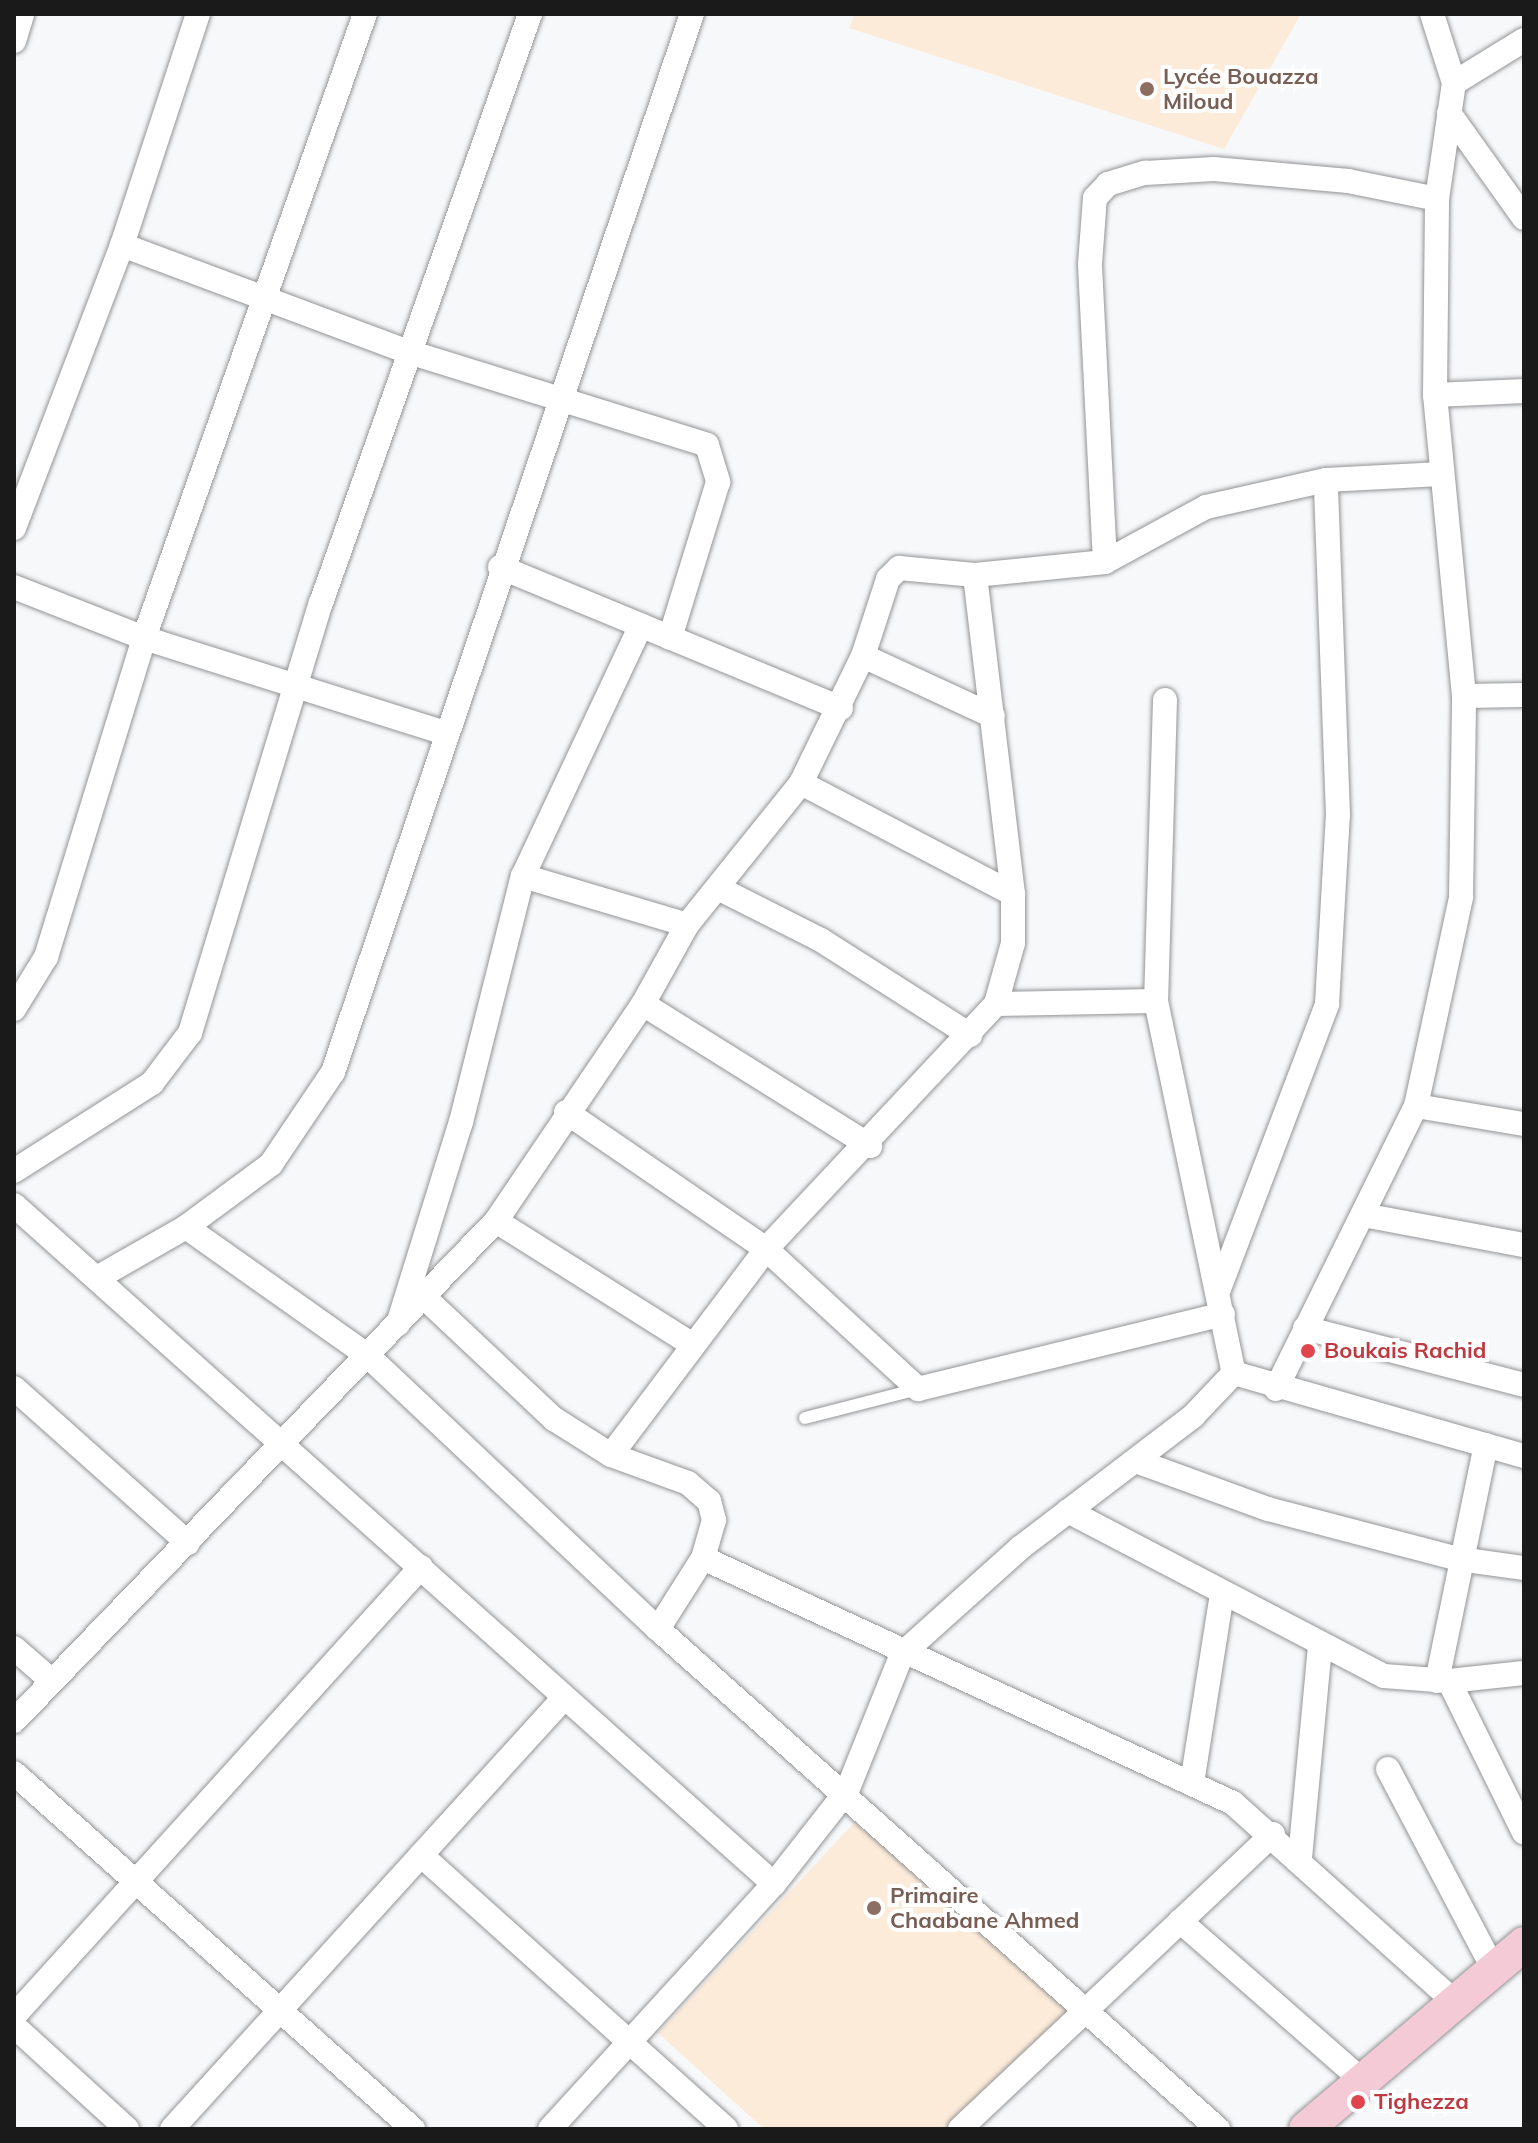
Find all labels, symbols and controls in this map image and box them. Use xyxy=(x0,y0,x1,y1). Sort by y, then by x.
place label: Lycée Bouazza Miloud xyxy=(1163,63,1319,114)
marker: Lycée Bouazza Miloud xyxy=(1138,80,1156,98)
place label: Boukais Rachid xyxy=(1324,1338,1486,1364)
marker: Boukais Rachid xyxy=(1299,1342,1317,1360)
place label: Primaire Chaabane Ahmed xyxy=(890,1882,1079,1934)
marker: Primaire Chaabane Ahmed xyxy=(865,1899,883,1917)
place label: Tighezza xyxy=(1374,2089,1469,2115)
marker: Tighezza xyxy=(1349,2093,1367,2111)

